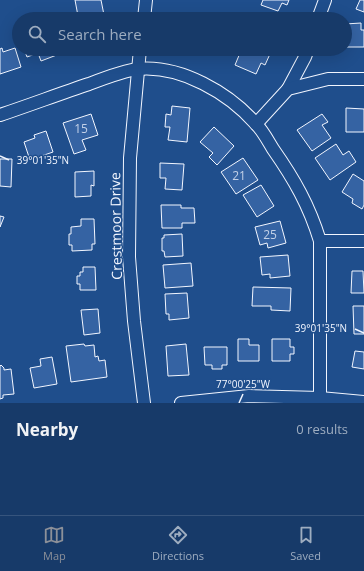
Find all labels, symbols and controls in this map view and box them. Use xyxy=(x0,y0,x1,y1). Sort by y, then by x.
search box xyxy=(12,12,352,56)
icon: search xyxy=(26,23,48,45)
text: Search here xyxy=(58,24,142,44)
house number: 15 xyxy=(74,120,88,137)
text: 39°01'35"N xyxy=(17,153,69,167)
house number: 21 xyxy=(232,167,246,184)
street label: Crestmoor Drive xyxy=(105,172,126,280)
house number: 25 xyxy=(263,226,277,243)
text: 39°01'35"N xyxy=(295,321,347,335)
text: 77°00'25"W xyxy=(216,377,271,391)
text: Nearby xyxy=(16,418,78,441)
text: 0 results xyxy=(296,420,348,438)
tab: Map xyxy=(43,524,66,563)
tab: Directions xyxy=(152,524,204,563)
tab: Saved xyxy=(290,524,321,563)

